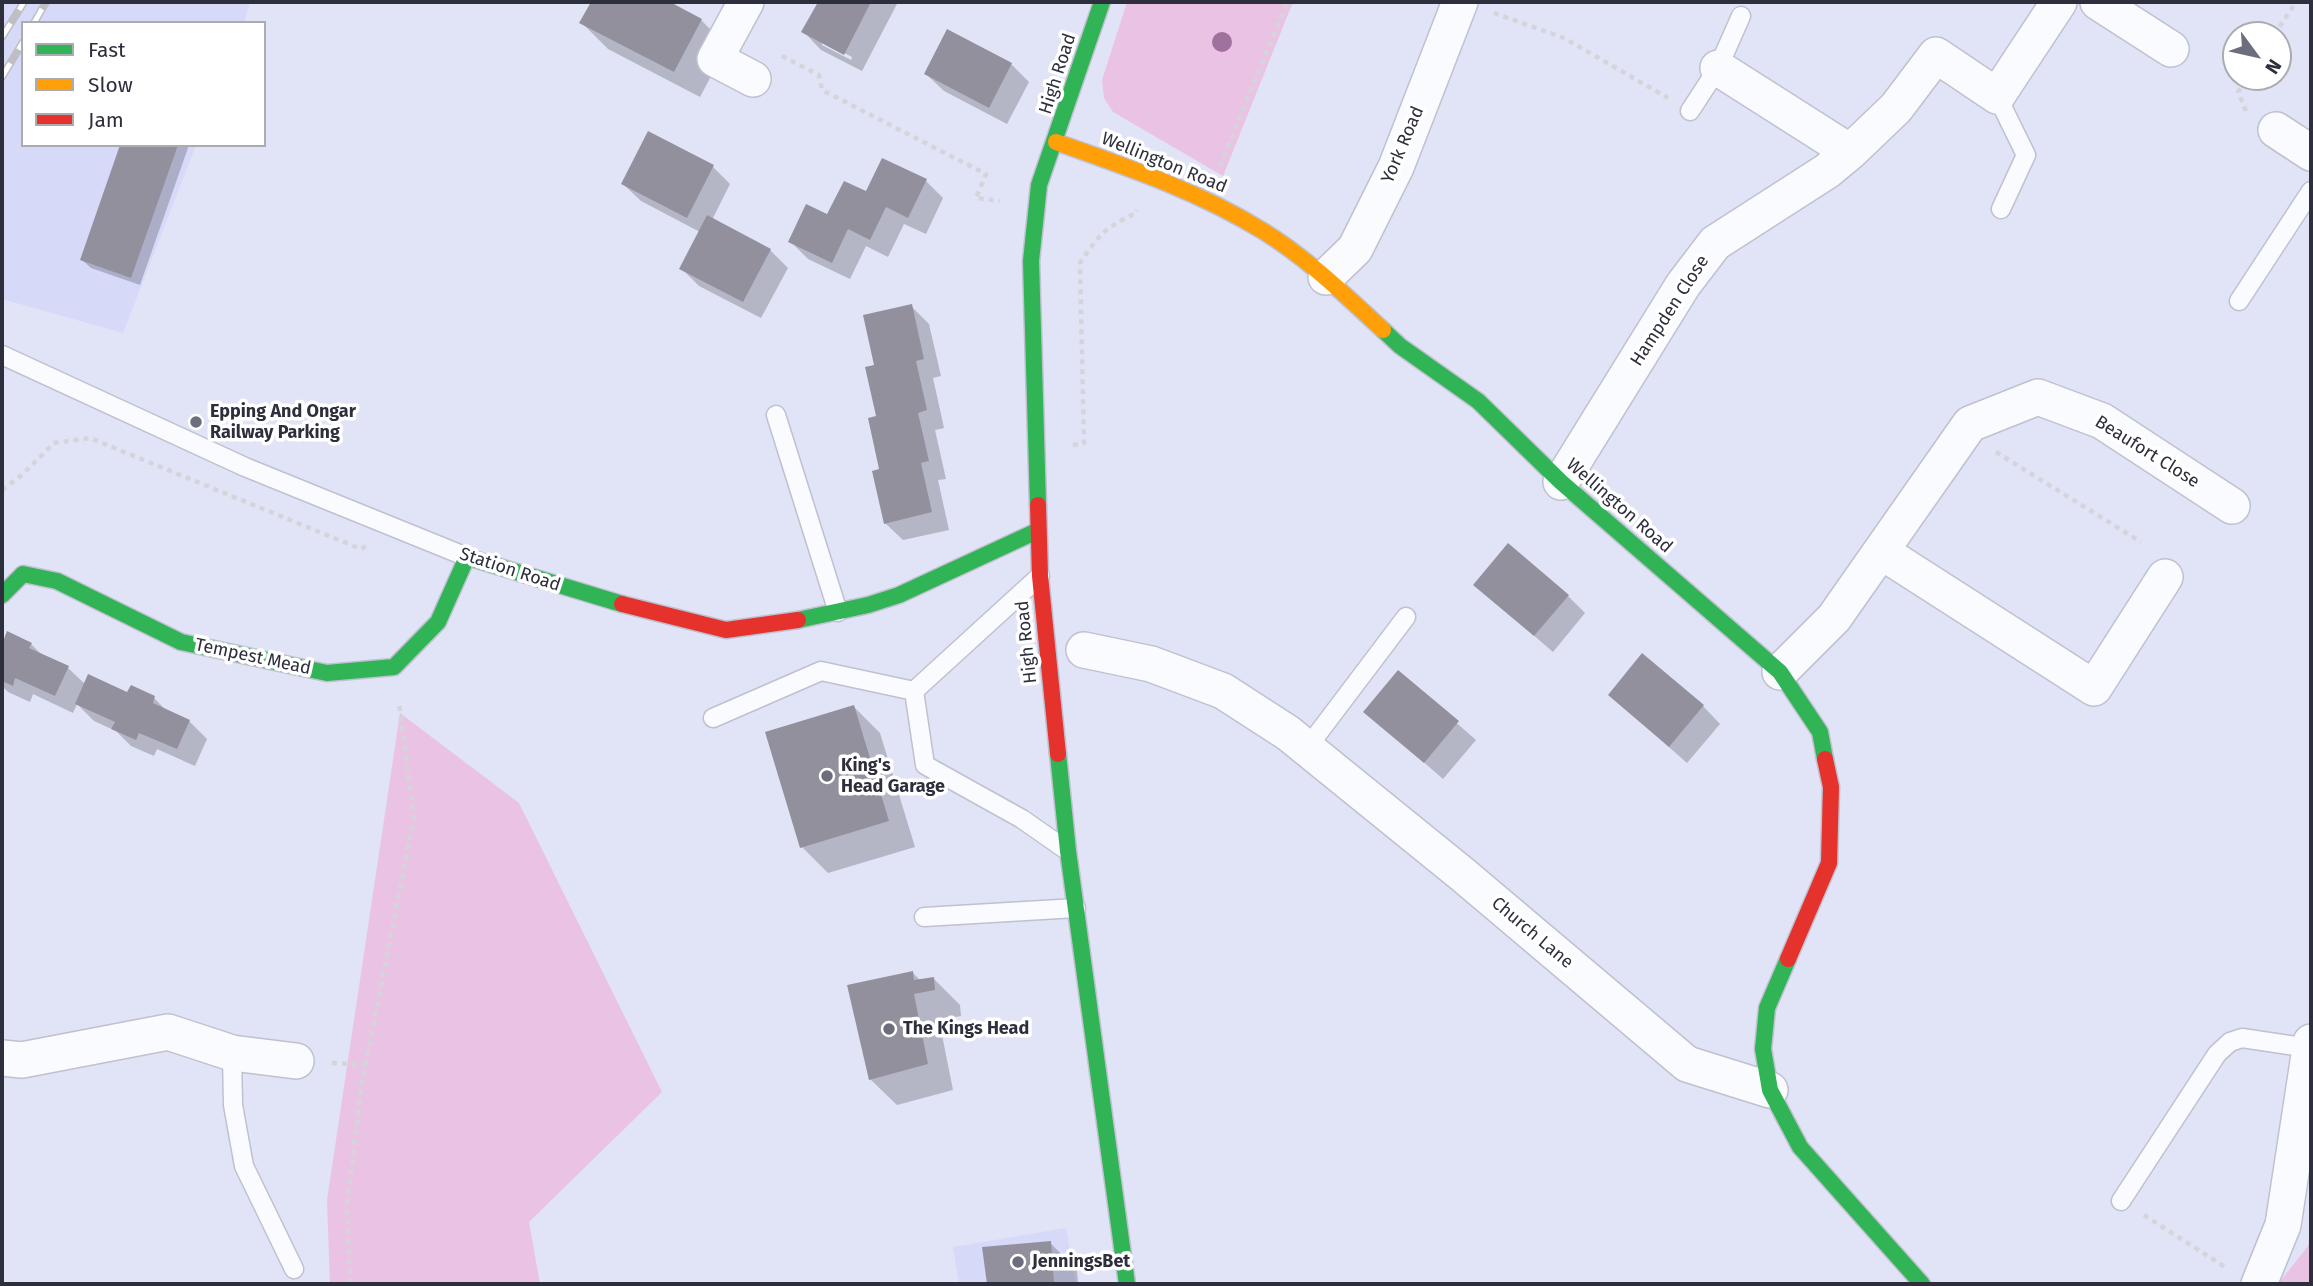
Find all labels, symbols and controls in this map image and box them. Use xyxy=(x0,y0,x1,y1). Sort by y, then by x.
legend xyxy=(21,21,266,147)
north arrow xyxy=(2222,21,2292,91)
street label: High Road xyxy=(1035,31,1081,117)
text: Fast xyxy=(88,37,126,63)
text: N xyxy=(2260,55,2286,78)
text: Slow xyxy=(88,72,133,98)
street label: York Road xyxy=(1377,103,1429,187)
text: Jam xyxy=(88,107,124,133)
street label: Wellington Road xyxy=(1098,128,1230,198)
street label: Hampden Close xyxy=(1626,252,1714,370)
place label: Epping And Ongar Railway Parking xyxy=(210,401,356,444)
street label: Beaufort Close xyxy=(2091,411,2203,493)
marker: Epping And Ongar Railway Parking xyxy=(188,414,204,430)
street label: Wellington Road xyxy=(1562,454,1676,558)
street label: Station Road xyxy=(457,544,563,596)
street label: High Road xyxy=(1012,599,1042,685)
street label: Tempest Mead xyxy=(193,634,313,680)
place label: King's Head Garage xyxy=(841,755,945,798)
marker: King's Head Garage xyxy=(819,768,835,784)
street label: Church Lane xyxy=(1487,893,1577,973)
place label: The Kings Head xyxy=(903,1018,1029,1040)
marker: The Kings Head xyxy=(881,1021,897,1037)
place label: JenningsBet xyxy=(1032,1251,1130,1273)
marker: JenningsBet xyxy=(1010,1254,1026,1270)

